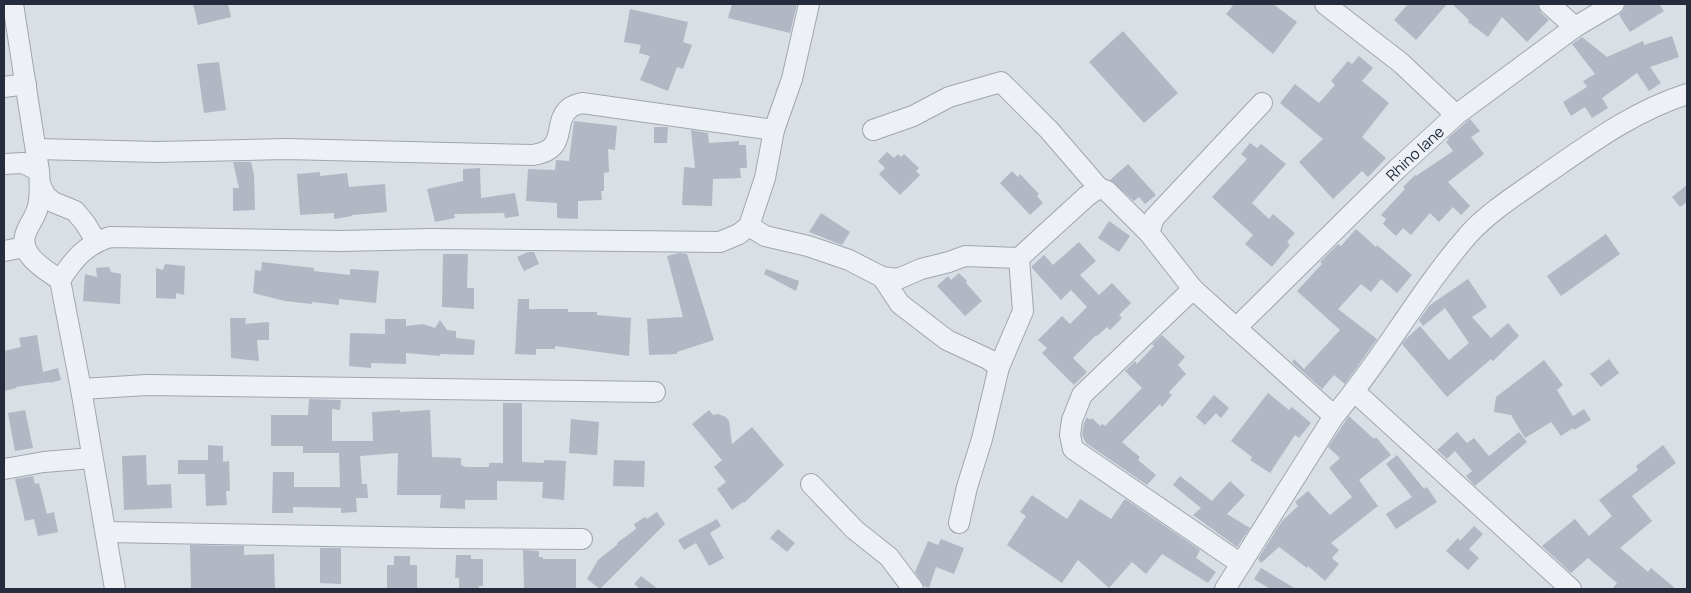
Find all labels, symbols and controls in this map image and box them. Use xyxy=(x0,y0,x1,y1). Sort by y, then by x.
street label: Rhino lane xyxy=(1381,121,1448,185)

